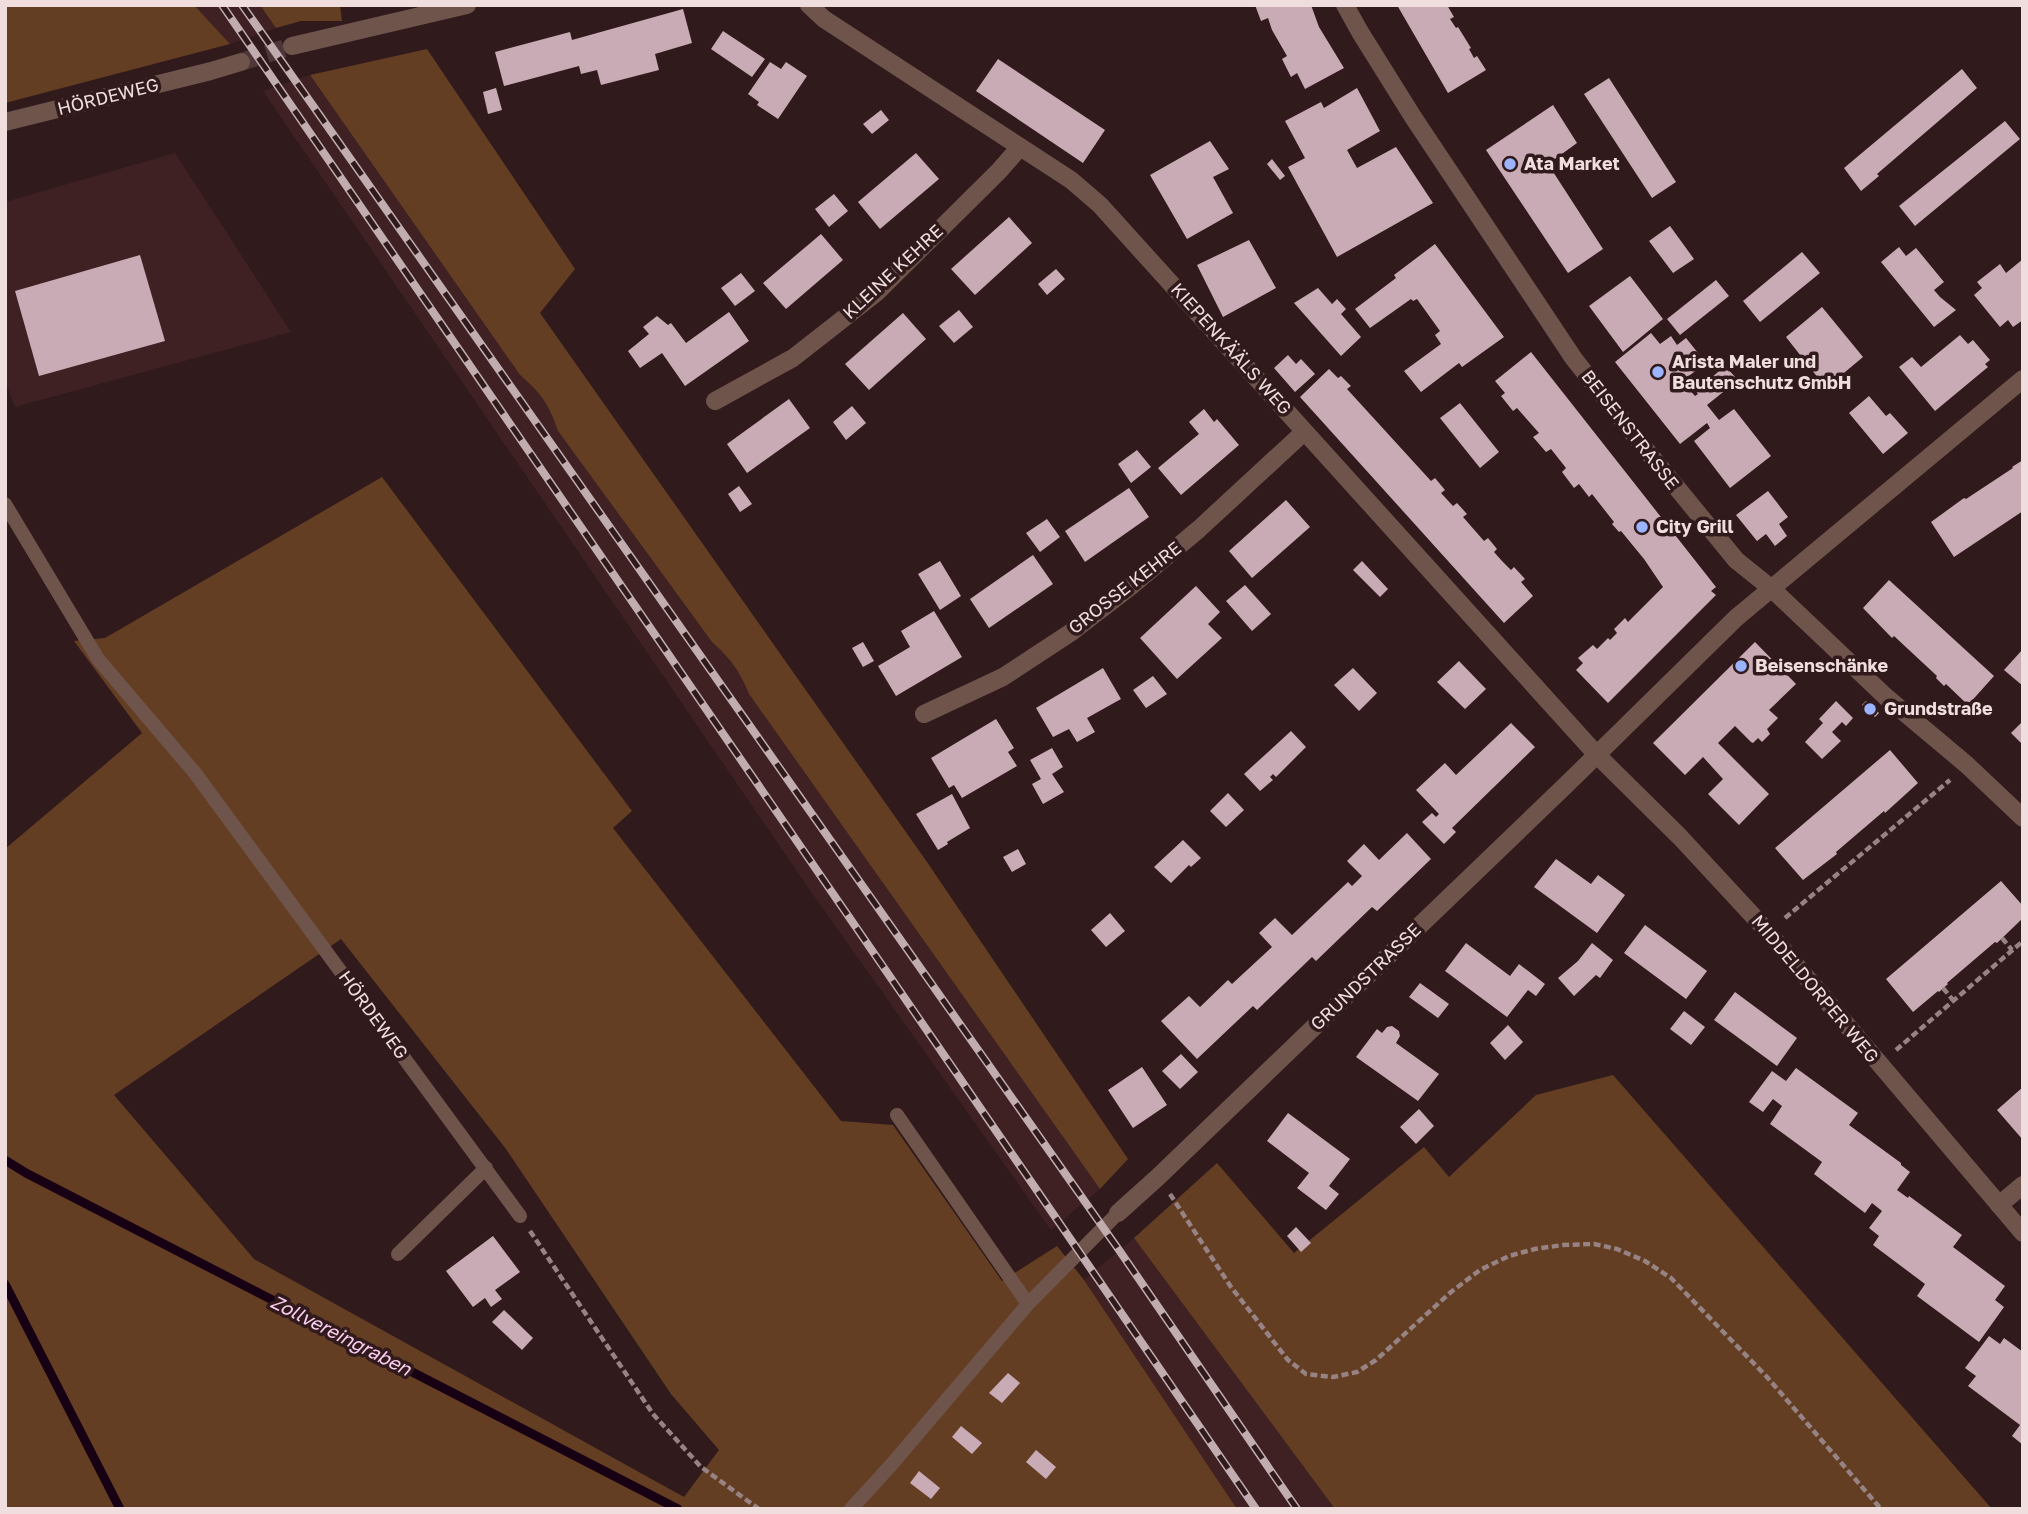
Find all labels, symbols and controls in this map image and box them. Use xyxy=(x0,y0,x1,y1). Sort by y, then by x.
street label: HÖRDEWEG xyxy=(55,73,161,119)
place label: Ata Market xyxy=(1524,152,1620,174)
marker: Ata Market xyxy=(1502,156,1518,172)
street label: KLEINE KEHRE xyxy=(838,219,947,323)
street label: KIEPENKÄÄLS WEG xyxy=(1167,278,1297,419)
place label: Arista Maler und Bautenschutz GmbH xyxy=(1672,350,1851,393)
marker: Arista Maler und Bautenschutz GmbH xyxy=(1650,364,1666,380)
street label: BEISENSTRASSE xyxy=(1577,365,1684,493)
place label: City Grill xyxy=(1656,515,1734,537)
marker: City Grill xyxy=(1634,519,1650,535)
street label: GROSSE KEHRE xyxy=(1064,536,1185,638)
place label: Beisenschänke xyxy=(1755,654,1889,676)
marker: Beisenschänke xyxy=(1733,658,1749,674)
place label: Grundstraße xyxy=(1884,697,1993,719)
marker: Grundstraße xyxy=(1862,701,1878,717)
street label: MIDDELDORPER WEG xyxy=(1748,910,1884,1067)
street label: GRUNDSTRASSE xyxy=(1306,918,1425,1034)
street label: HÖRDEWEG xyxy=(334,966,413,1063)
water label: Zollvereingraben xyxy=(267,1289,416,1380)

